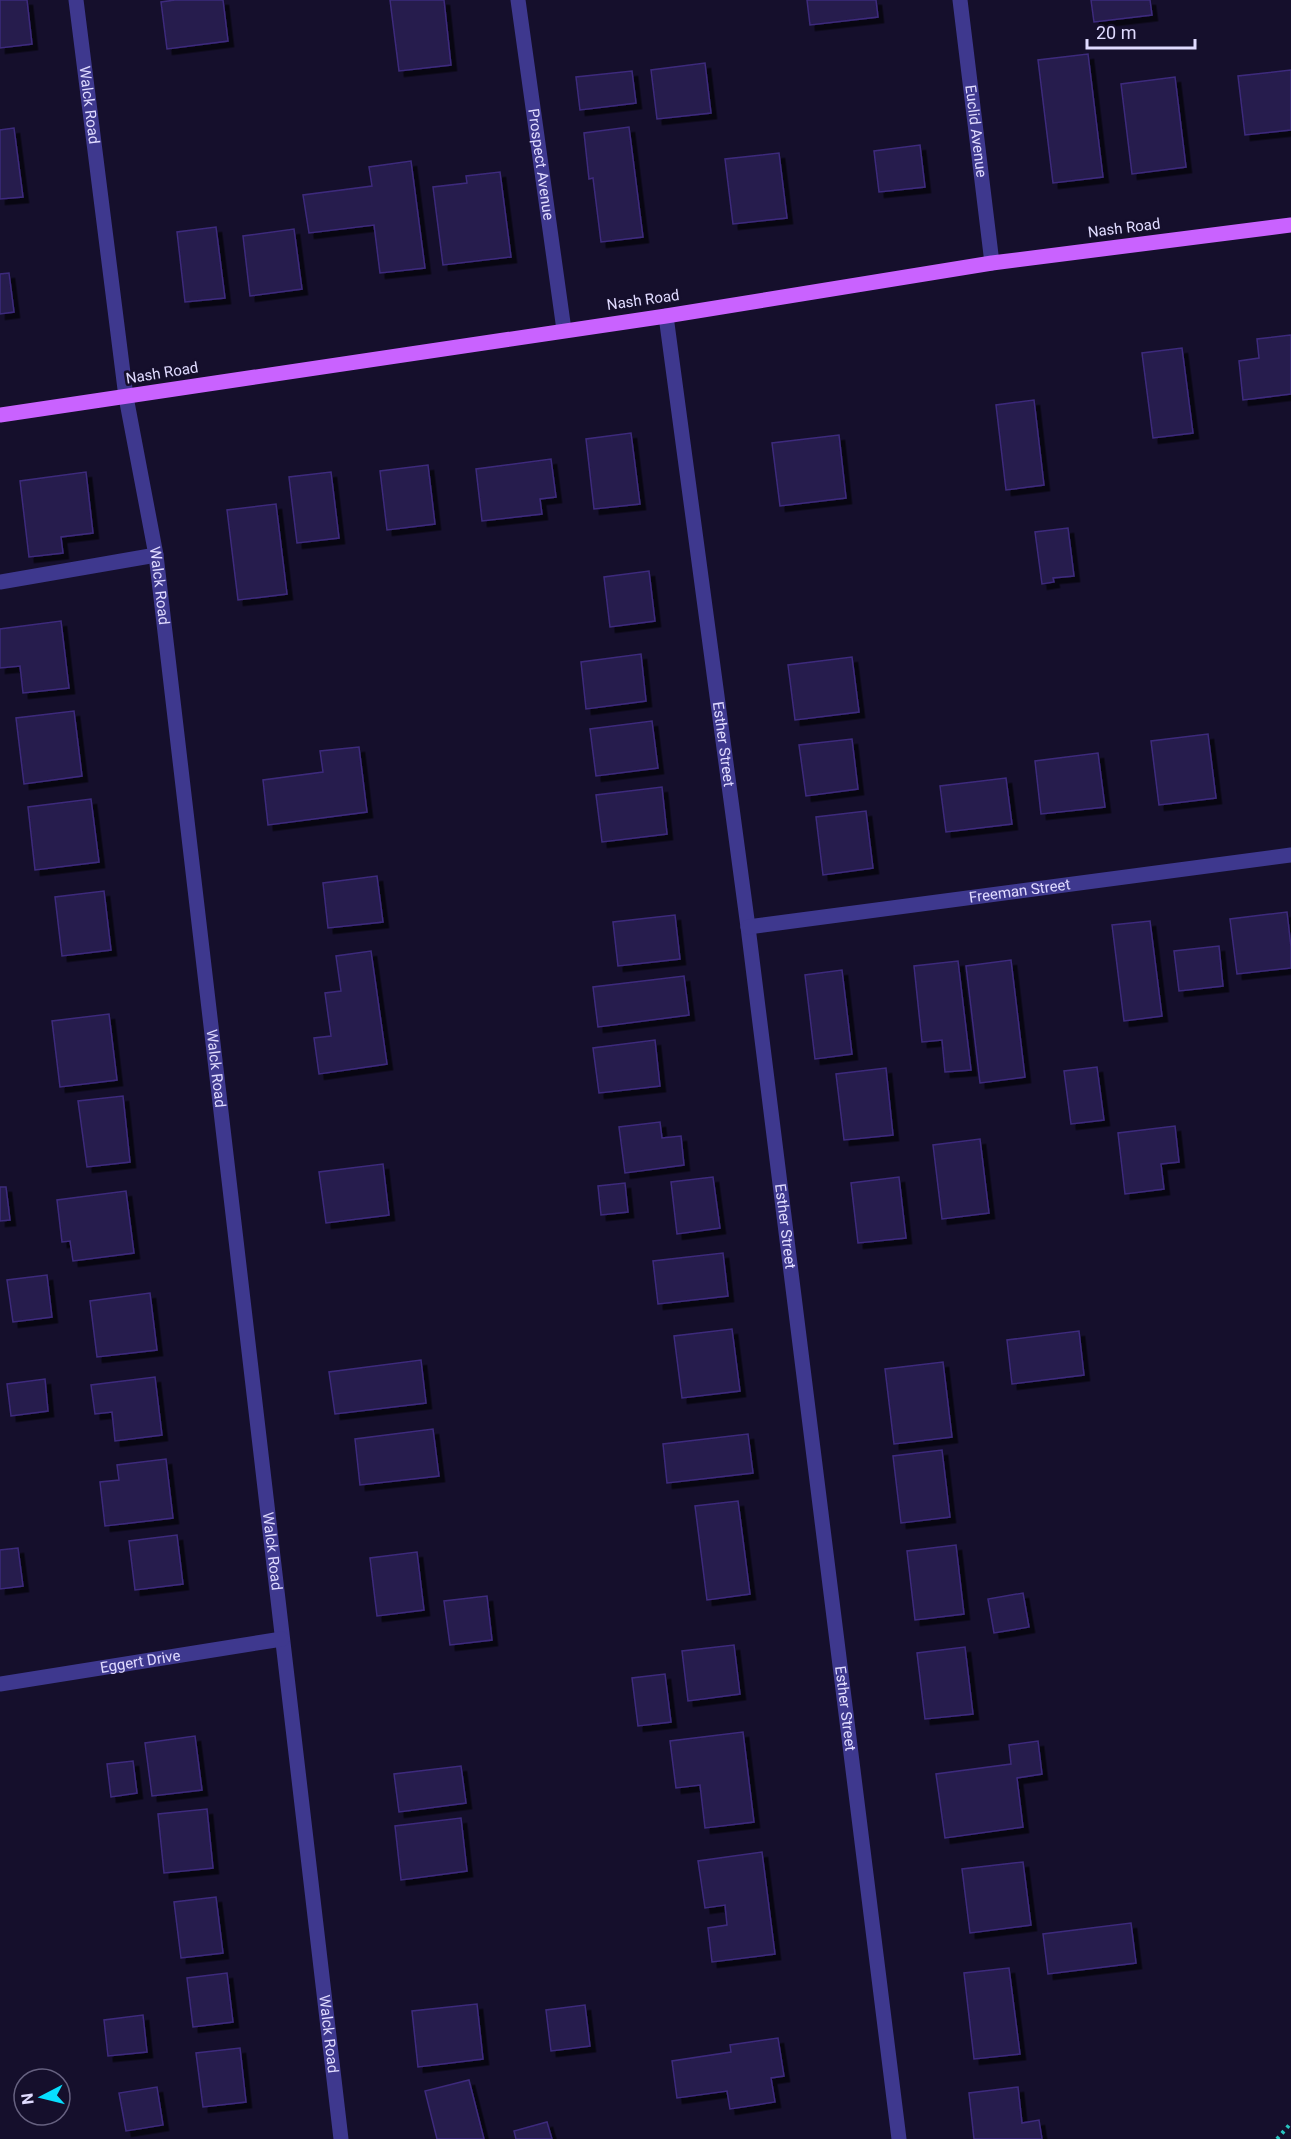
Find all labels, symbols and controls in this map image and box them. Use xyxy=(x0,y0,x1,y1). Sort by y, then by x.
scale bar xyxy=(1087,12,1195,50)
text: 20 m xyxy=(1096,22,1136,43)
street label: Walck Road xyxy=(75,65,103,145)
street label: Euclid Avenue xyxy=(961,84,991,178)
street label: Prospect Avenue xyxy=(524,107,558,222)
street label: Nash Road xyxy=(1087,215,1161,241)
street label: Nash Road xyxy=(606,286,680,314)
street label: Nash Road xyxy=(125,358,199,388)
street label: Walck Road xyxy=(146,545,173,626)
street label: Esther Street xyxy=(709,700,738,788)
street label: Freeman Street xyxy=(968,875,1071,907)
street label: Walck Road xyxy=(202,1028,229,1109)
street label: Esther Street xyxy=(771,1182,800,1270)
street label: Walck Road xyxy=(259,1511,286,1591)
street label: Eggert Drive xyxy=(99,1646,182,1677)
street label: Esther Street xyxy=(831,1665,860,1752)
street label: Walck Road xyxy=(315,1994,342,2074)
north arrow xyxy=(12,2067,72,2127)
text: N xyxy=(17,2092,38,2106)

